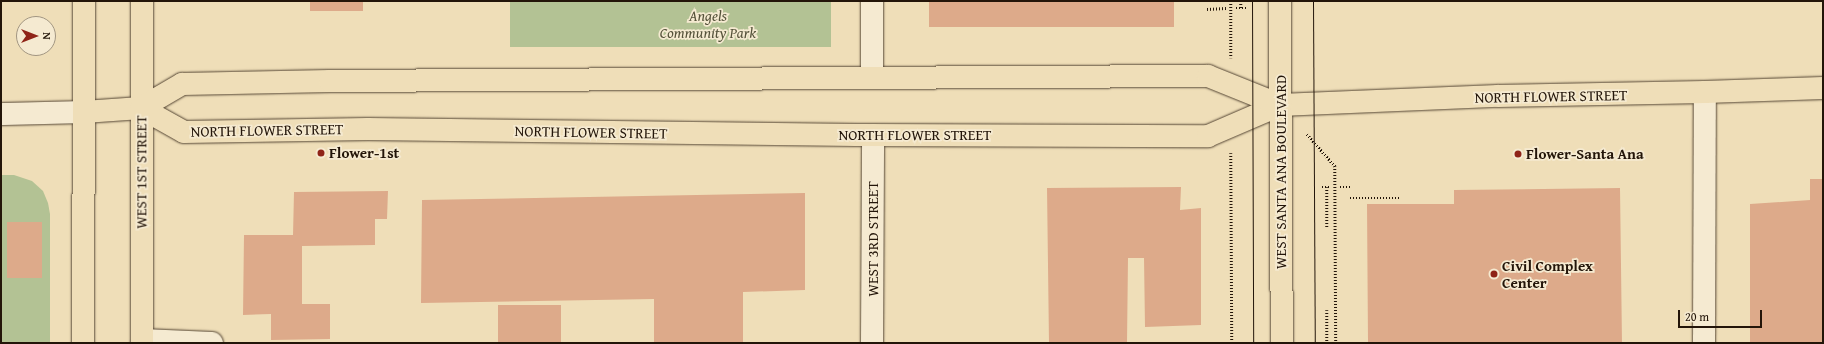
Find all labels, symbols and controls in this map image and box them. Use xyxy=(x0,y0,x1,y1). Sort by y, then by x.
park label: Angels Community Park xyxy=(660,6,756,41)
north arrow xyxy=(16,16,56,56)
text: N xyxy=(39,32,55,40)
street label: WEST SANTA ANA BOULEVARD xyxy=(1272,75,1290,269)
street label: NORTH FLOWER STREET xyxy=(1474,86,1628,106)
street label: WEST 1ST STREET xyxy=(132,115,150,229)
street label: NORTH FLOWER STREET xyxy=(190,120,344,140)
street label: NORTH FLOWER STREET xyxy=(514,122,668,142)
street label: NORTH FLOWER STREET xyxy=(839,126,991,144)
place label: Flower-1st xyxy=(329,144,399,162)
place label: Flower-Santa Ana xyxy=(1526,145,1644,163)
marker: Flower-1st xyxy=(316,148,326,158)
marker: Flower-Santa Ana xyxy=(1513,149,1523,159)
street label: WEST 3RD STREET xyxy=(864,181,882,297)
place label: Civil Complex Center xyxy=(1502,256,1593,291)
marker: Civil Complex Center xyxy=(1489,269,1499,279)
scale bar xyxy=(1680,302,1764,328)
text: 20 m xyxy=(1685,308,1709,325)

